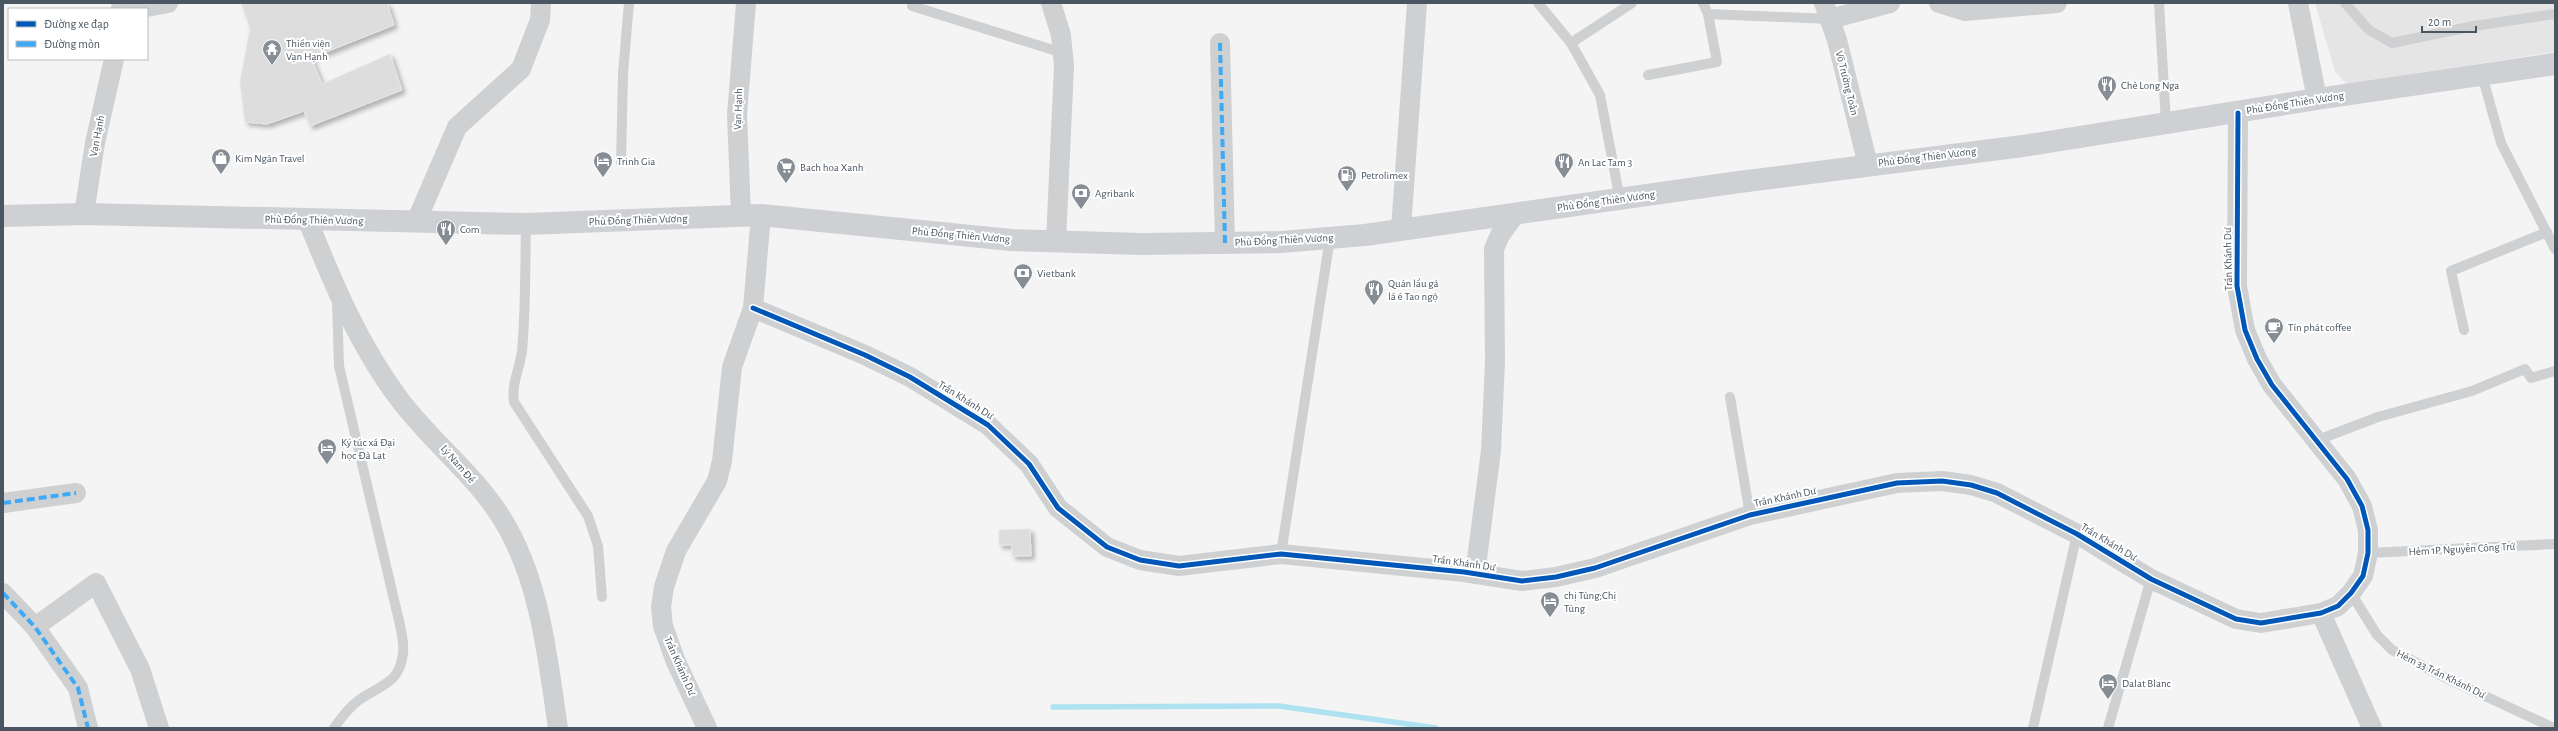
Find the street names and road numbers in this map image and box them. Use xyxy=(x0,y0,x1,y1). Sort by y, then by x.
street label: Võ Trường Toản xyxy=(1834,50,1860,116)
street label: Vạn Hạnh xyxy=(732,88,744,130)
street label: Phù Đổng Thiên Vương xyxy=(2245,90,2345,116)
street label: Vạn Hạnh xyxy=(88,114,106,158)
street label: Phù Đổng Thiên Vương xyxy=(1877,145,1977,168)
street label: Phù Đổng Thiên Vương xyxy=(1556,189,1656,213)
street label: Phù Đổng Thiên Vương xyxy=(588,213,688,227)
street label: Phù Đổng Thiên Vương xyxy=(265,214,364,226)
street label: Phù Đổng Thiên Vương xyxy=(911,225,1011,245)
street label: Trần Khánh Dư xyxy=(2222,227,2234,291)
street label: Phù Đổng Thiên Vương xyxy=(1234,232,1334,248)
street label: Trần Khánh Dư xyxy=(936,379,996,422)
street label: Lý Nam Đế xyxy=(439,443,477,485)
street label: Trần Khánh Dư xyxy=(1753,485,1817,509)
street label: Trần Khánh Dư xyxy=(2079,521,2139,563)
street label: Hẻm 1P Nguyễn Công Trứ xyxy=(2408,541,2516,557)
street label: Trần Khánh Dư xyxy=(1432,553,1496,573)
street label: Trần Khánh Dư xyxy=(662,635,698,697)
street label: Hẻm 33 Trần Khánh Dư xyxy=(2395,648,2487,700)

